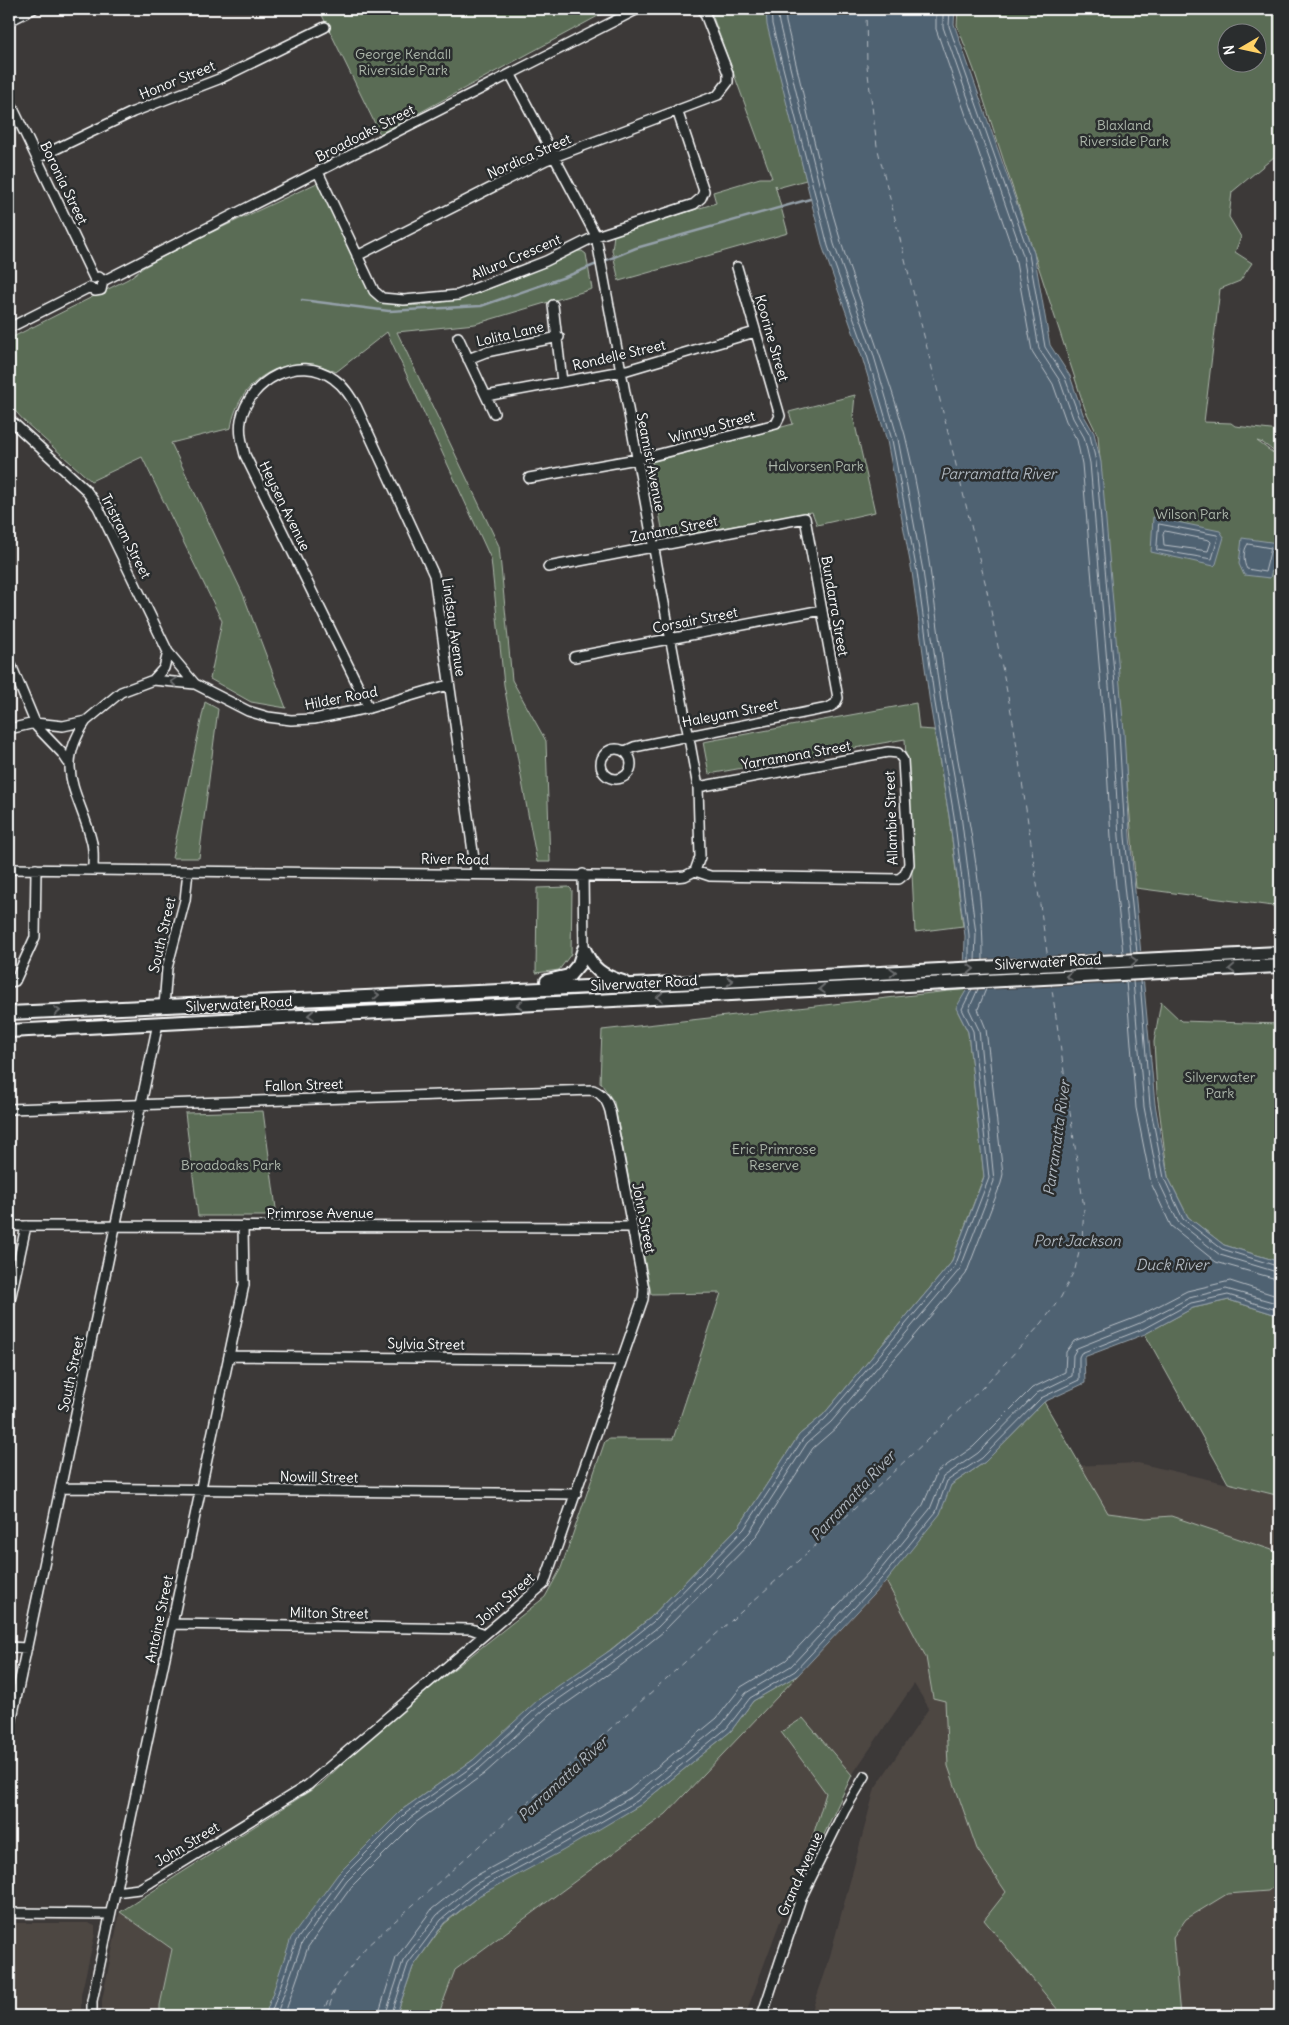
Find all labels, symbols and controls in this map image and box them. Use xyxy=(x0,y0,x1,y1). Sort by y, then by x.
north arrow xyxy=(1216,22,1266,72)
text: N xyxy=(1220,44,1239,56)
park label: George Kendall Riverside Park xyxy=(355,45,451,79)
street label: Honor Street xyxy=(136,57,218,103)
street label: Broadoaks Street xyxy=(312,100,418,166)
park label: Blaxland Riverside Park xyxy=(1079,116,1169,150)
street label: Nordica Street xyxy=(484,129,574,183)
street label: Boronia Street xyxy=(36,138,92,228)
street label: Allura Crescent xyxy=(468,230,564,284)
street label: Koorine Street xyxy=(751,293,793,384)
street label: Lolita Lane xyxy=(474,317,546,351)
street label: Rondelle Street xyxy=(571,335,668,374)
street label: Winnya Street xyxy=(667,407,757,447)
street label: Seamist Avenue xyxy=(633,411,669,513)
park label: Halvorsen Park xyxy=(768,457,864,475)
street label: Heysen Avenue xyxy=(255,458,315,554)
water label: Parramatta River xyxy=(940,464,1058,483)
street label: Tristram Street xyxy=(97,491,155,582)
park label: Wilson Park xyxy=(1155,505,1229,523)
street label: Zanana Street xyxy=(629,512,719,546)
street label: Bundarra Street xyxy=(817,554,853,658)
street label: Lindsay Avenue xyxy=(438,576,470,678)
street label: Corsair Street xyxy=(651,603,739,637)
one-way arrow xyxy=(170,677,178,688)
street label: Hilder Road xyxy=(303,682,379,714)
street label: Haleyam Street xyxy=(680,695,780,731)
street label: Yarramona Street xyxy=(740,736,852,774)
street label: Allambie Street xyxy=(880,770,902,866)
street label: River Road xyxy=(421,849,489,869)
street label: South Street xyxy=(145,895,180,975)
street label: Silverwater Road xyxy=(994,950,1102,974)
one-way arrow xyxy=(1130,956,1138,966)
one-way arrow xyxy=(968,963,976,974)
one-way arrow xyxy=(1227,963,1235,974)
one-way arrow xyxy=(889,967,897,978)
street label: Silverwater Road xyxy=(590,971,698,995)
one-way arrow xyxy=(1065,971,1073,982)
one-way arrow xyxy=(727,975,735,986)
one-way arrow xyxy=(818,983,826,994)
one-way arrow xyxy=(372,990,380,1001)
street label: Silverwater Road xyxy=(185,992,293,1016)
one-way arrow xyxy=(655,992,663,1003)
one-way arrow xyxy=(515,999,523,1010)
one-way arrow xyxy=(54,1005,62,1016)
one-way arrow xyxy=(306,1010,314,1021)
park label: Silverwater Park xyxy=(1185,1068,1256,1102)
street label: Fallon Street xyxy=(265,1075,344,1095)
water label: Parramatta River xyxy=(1039,1077,1074,1197)
park label: Eric Primrose Reserve xyxy=(732,1140,816,1174)
park label: Broadoaks Park xyxy=(181,1156,281,1174)
street label: John Street xyxy=(628,1181,660,1255)
street label: Primrose Avenue xyxy=(266,1204,374,1222)
water label: Port Jackson xyxy=(1033,1231,1121,1250)
water label: Duck River xyxy=(1136,1255,1210,1274)
street label: South Street xyxy=(54,1334,88,1414)
street label: Sylvia Street xyxy=(387,1334,465,1354)
water label: Parramatta River xyxy=(806,1445,900,1545)
street label: Nowill Street xyxy=(280,1467,359,1487)
street label: John Street xyxy=(472,1568,538,1629)
street label: Antoine Street xyxy=(141,1573,177,1664)
street label: Milton Street xyxy=(289,1603,369,1623)
water label: Parramatta River xyxy=(514,1731,613,1825)
street label: John Street xyxy=(152,1818,223,1870)
street label: Grand Avenue xyxy=(773,1829,827,1919)

